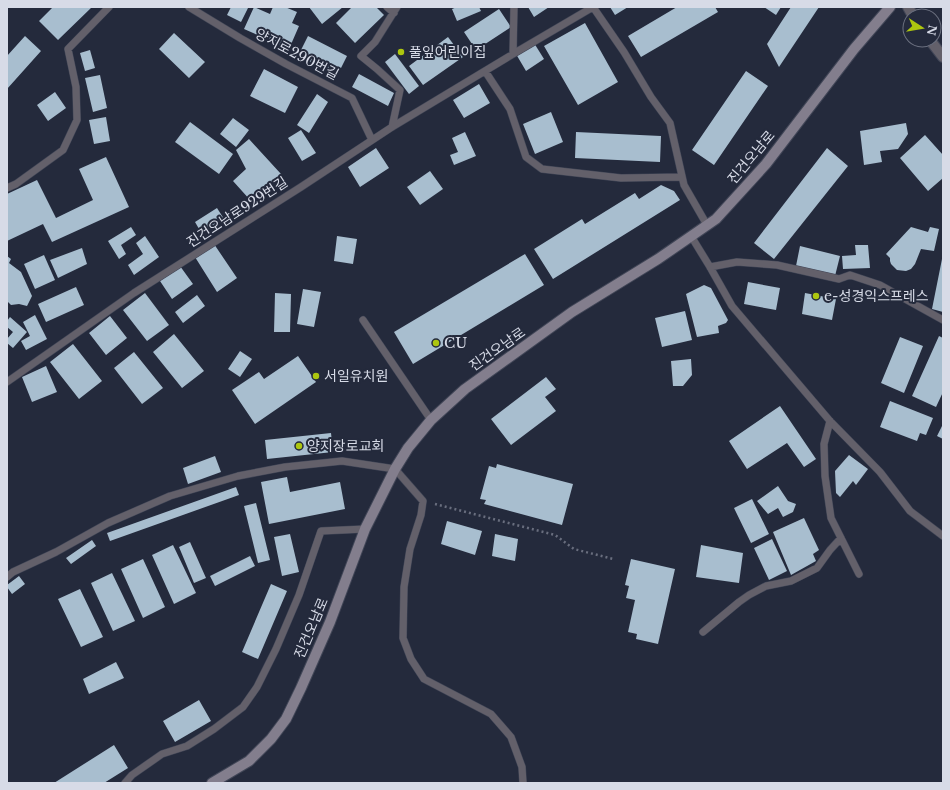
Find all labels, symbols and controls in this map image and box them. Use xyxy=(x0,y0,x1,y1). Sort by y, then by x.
north arrow xyxy=(902,8,942,48)
street label: 양지로290번길 xyxy=(252,24,342,84)
text: N xyxy=(924,24,940,37)
place label: 풀잎어린이집 xyxy=(409,43,486,61)
marker: 풀잎어린이집 xyxy=(396,47,406,57)
street label: 진건오남로 xyxy=(723,126,779,187)
street label: 진건오남로929번길 xyxy=(183,173,291,251)
place label: e-성경익스프레스 xyxy=(824,287,929,305)
marker: e-성경익스프레스 xyxy=(811,291,821,301)
street label: 진건오남로 xyxy=(465,323,529,375)
place label: CU xyxy=(444,334,467,352)
marker: CU xyxy=(431,338,441,348)
place label: 서일유치원 xyxy=(324,367,388,385)
marker: 서일유치원 xyxy=(311,371,321,381)
place label: 양지장로교회 xyxy=(307,437,384,455)
marker: 양지장로교회 xyxy=(294,441,304,451)
street label: 진건오남로 xyxy=(290,595,332,661)

